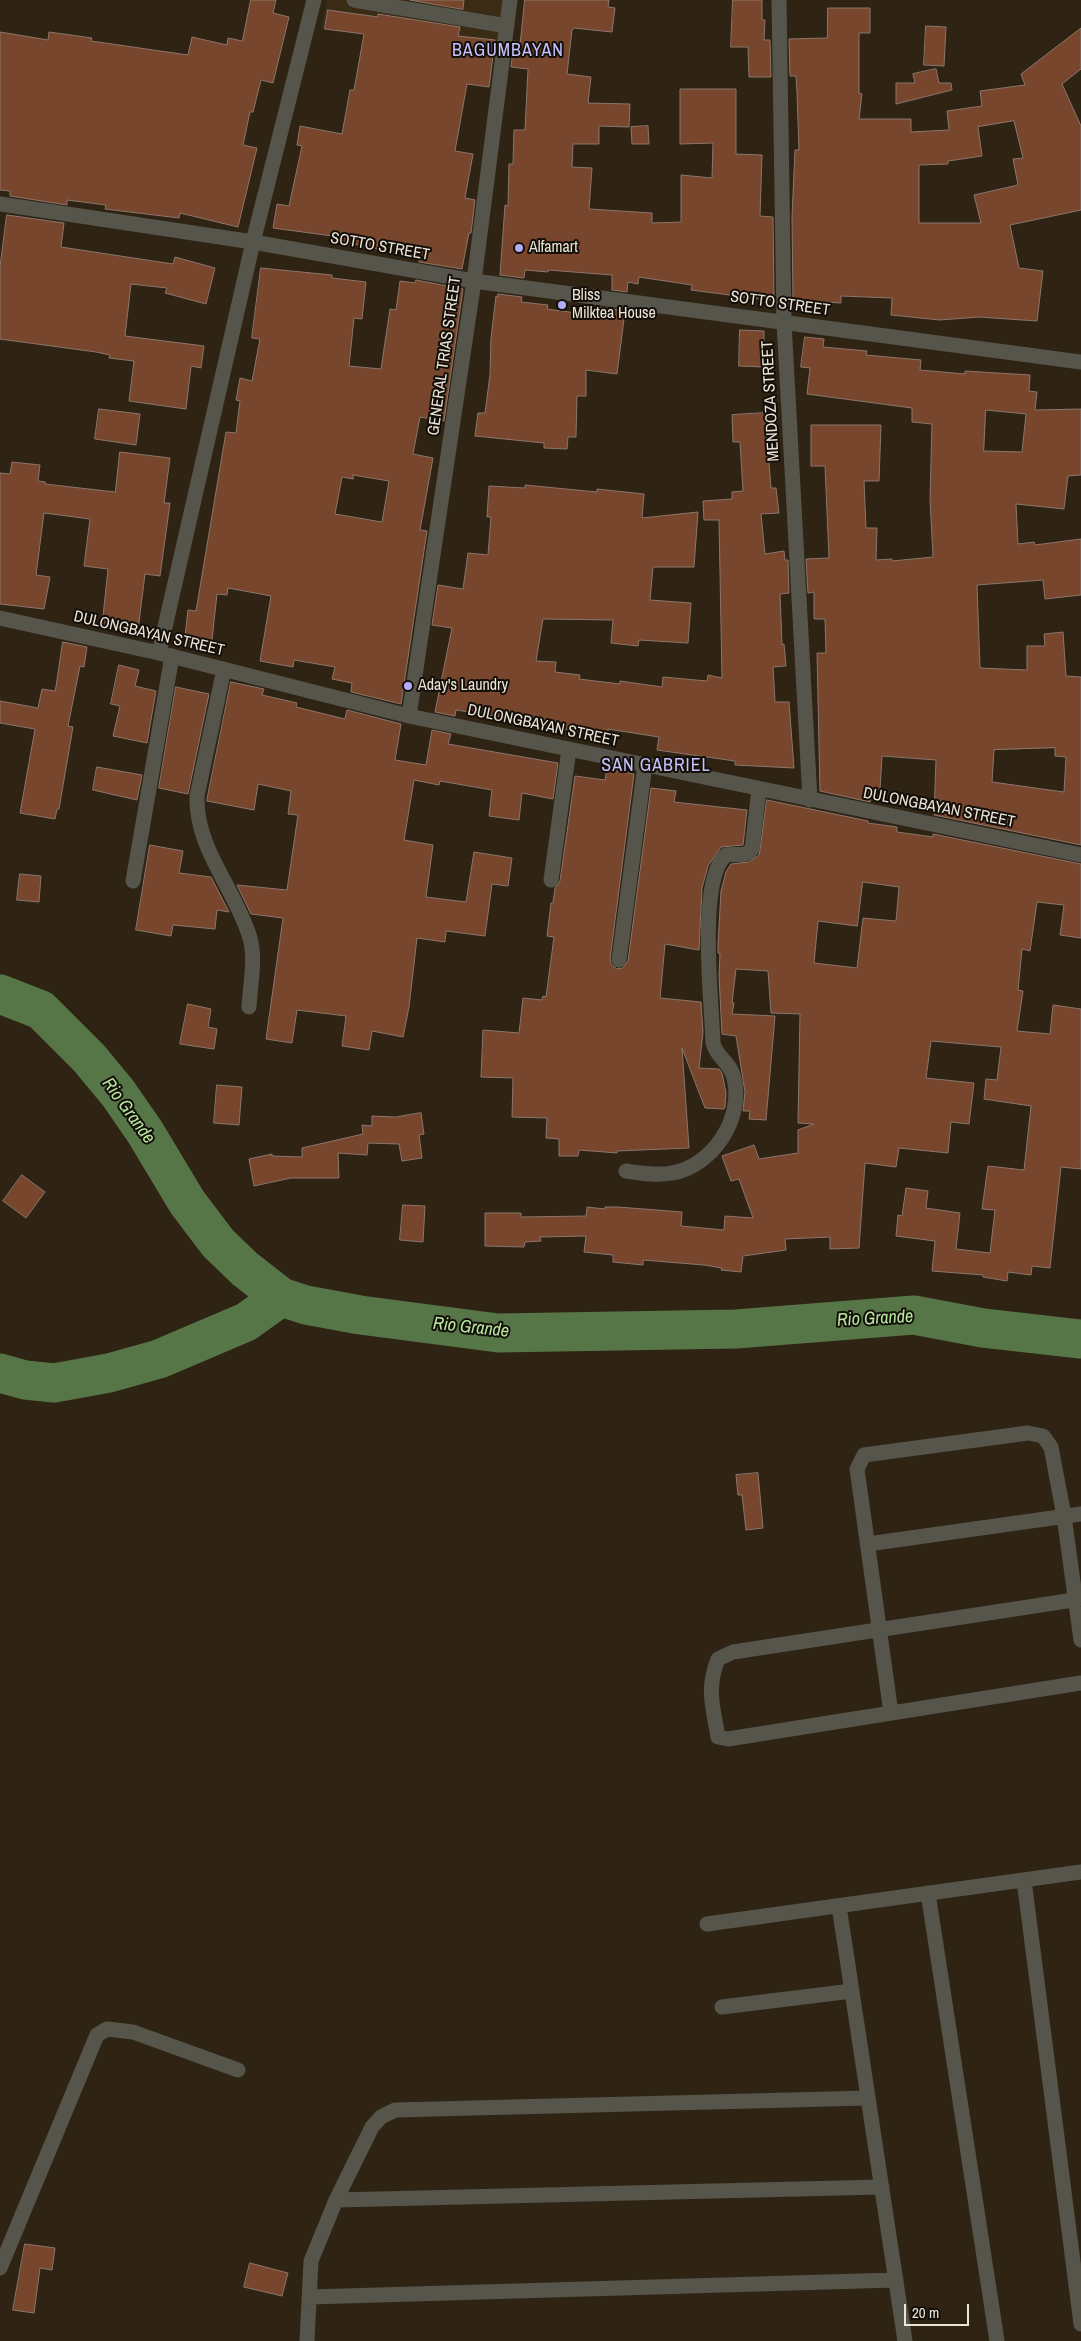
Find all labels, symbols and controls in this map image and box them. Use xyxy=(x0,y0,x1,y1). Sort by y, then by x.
district label: BAGUMBAYAN xyxy=(451,40,565,62)
street label: SOTTO STREET xyxy=(329,229,431,265)
place label: Alfamart xyxy=(529,238,578,258)
marker: Alfamart xyxy=(513,242,525,254)
street label: GENERAL TRIAS STREET xyxy=(424,275,466,437)
place label: Bliss Milktea House xyxy=(572,286,656,324)
street label: SOTTO STREET xyxy=(729,288,831,320)
marker: Bliss Milktea House xyxy=(556,299,568,311)
street label: MENDOZA STREET xyxy=(758,340,784,462)
street label: DULONGBAYAN STREET xyxy=(72,607,226,661)
place label: Aday's Laundry xyxy=(418,676,508,696)
marker: Aday's Laundry xyxy=(402,680,414,692)
street label: DULONGBAYAN STREET xyxy=(466,701,620,751)
district label: SAN GABRIEL xyxy=(600,755,712,777)
street label: DULONGBAYAN STREET xyxy=(862,784,1016,832)
water label: Rio Grande xyxy=(97,1074,159,1148)
water label: Rio Grande xyxy=(836,1306,914,1332)
water label: Rio Grande xyxy=(432,1313,510,1343)
scale bar xyxy=(906,2294,971,2326)
text: 20 m xyxy=(912,2302,939,2323)

